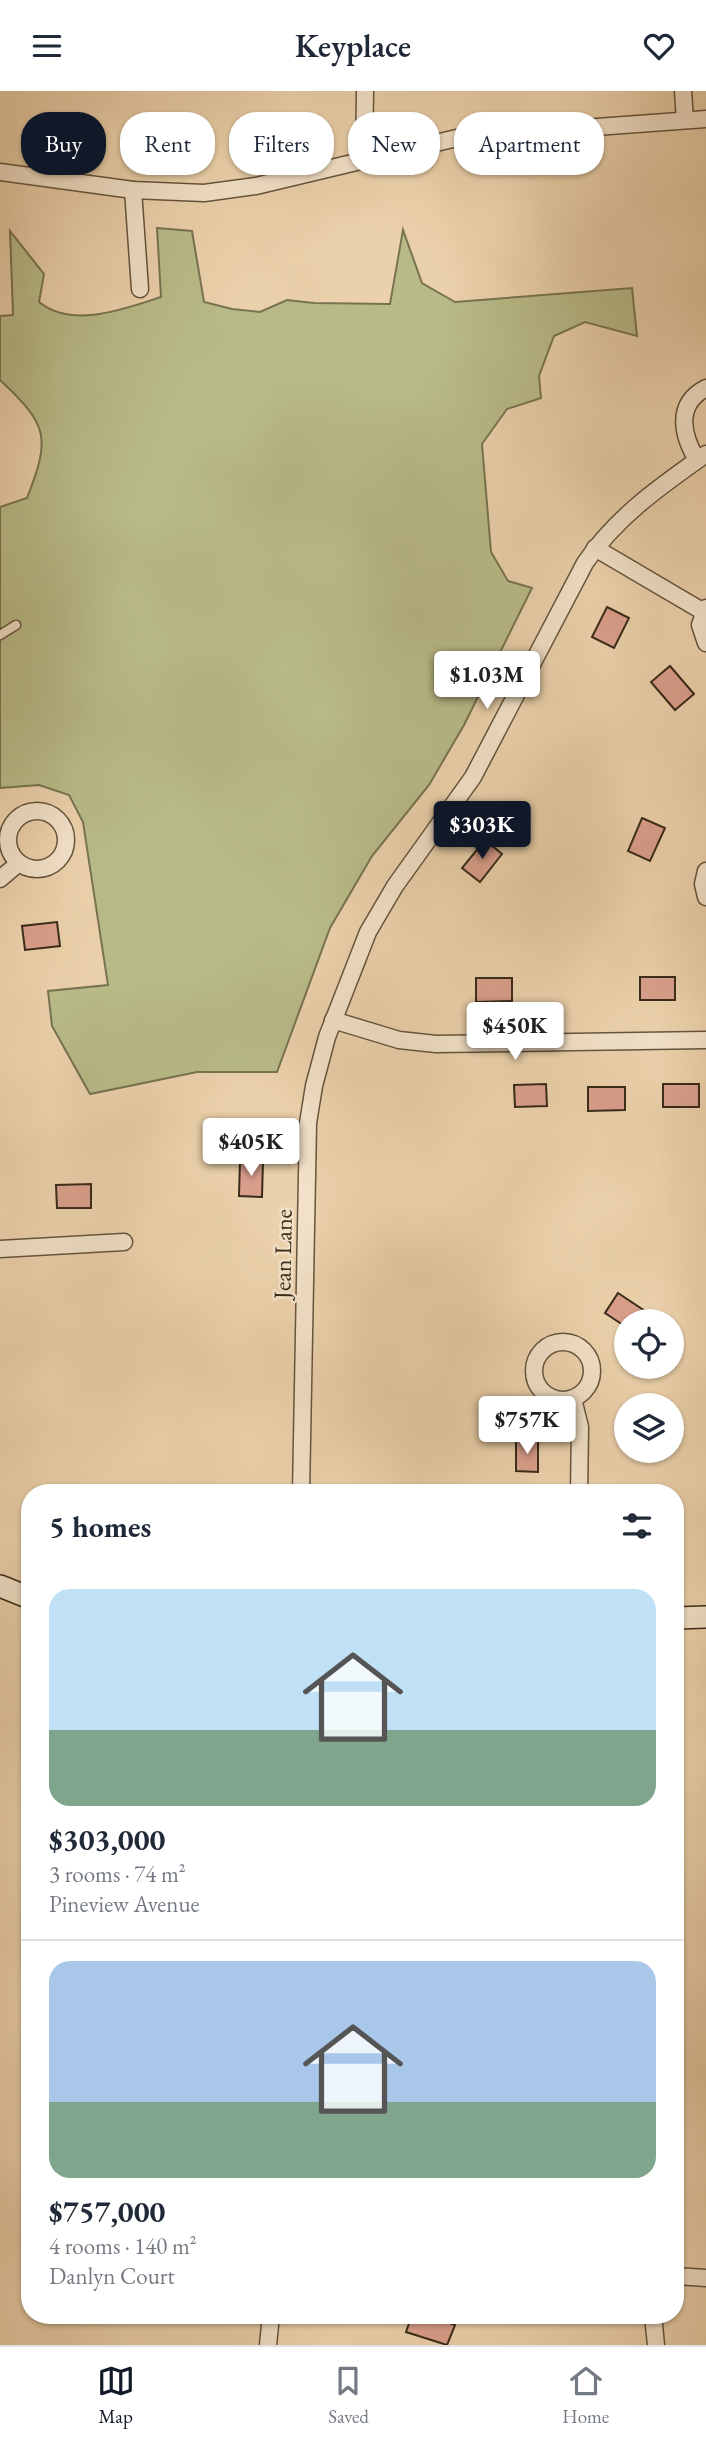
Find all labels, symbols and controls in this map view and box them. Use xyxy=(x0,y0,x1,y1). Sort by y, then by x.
text: Keyplace xyxy=(295,25,411,67)
icon: menu xyxy=(28,27,66,65)
icon: heart xyxy=(640,27,678,65)
chip: Buy xyxy=(21,112,106,175)
chip: Rent xyxy=(120,112,215,175)
chip: Filters xyxy=(229,112,334,175)
chip: New xyxy=(348,112,440,175)
chip: Apartment xyxy=(454,112,604,175)
pin: $1.03M xyxy=(430,651,544,711)
text: $1.03M xyxy=(450,659,524,689)
pin: $303K xyxy=(433,801,531,861)
text: $303K xyxy=(450,809,514,839)
pin: $450K xyxy=(466,1003,564,1062)
text: $450K xyxy=(483,1010,547,1040)
pin: $405K xyxy=(202,1119,300,1178)
text: $405K xyxy=(219,1126,283,1156)
street label: Jean Lane xyxy=(266,1209,299,1301)
map controls xyxy=(614,1309,684,1463)
button: locate xyxy=(614,1309,684,1379)
button: layers xyxy=(614,1393,684,1463)
pin: $757K xyxy=(478,1397,576,1456)
text: $757K xyxy=(495,1404,559,1434)
text: 5 homes xyxy=(49,1507,151,1546)
icon: filters xyxy=(618,1507,656,1545)
icon: home xyxy=(290,1634,416,1760)
text: $303,000 xyxy=(49,1820,165,1859)
text: 3 rooms · 74 m² xyxy=(49,1859,186,1889)
text: Pineview Avenue xyxy=(49,1889,200,1919)
icon: home xyxy=(290,2006,416,2132)
text: $757,000 xyxy=(49,2192,165,2231)
text: 4 rooms · 140 m² xyxy=(49,2231,197,2261)
text: Danlyn Court xyxy=(49,2261,175,2291)
tab: Map xyxy=(97,2362,135,2429)
tab: Saved xyxy=(328,2362,369,2429)
tab: Home xyxy=(562,2362,609,2429)

